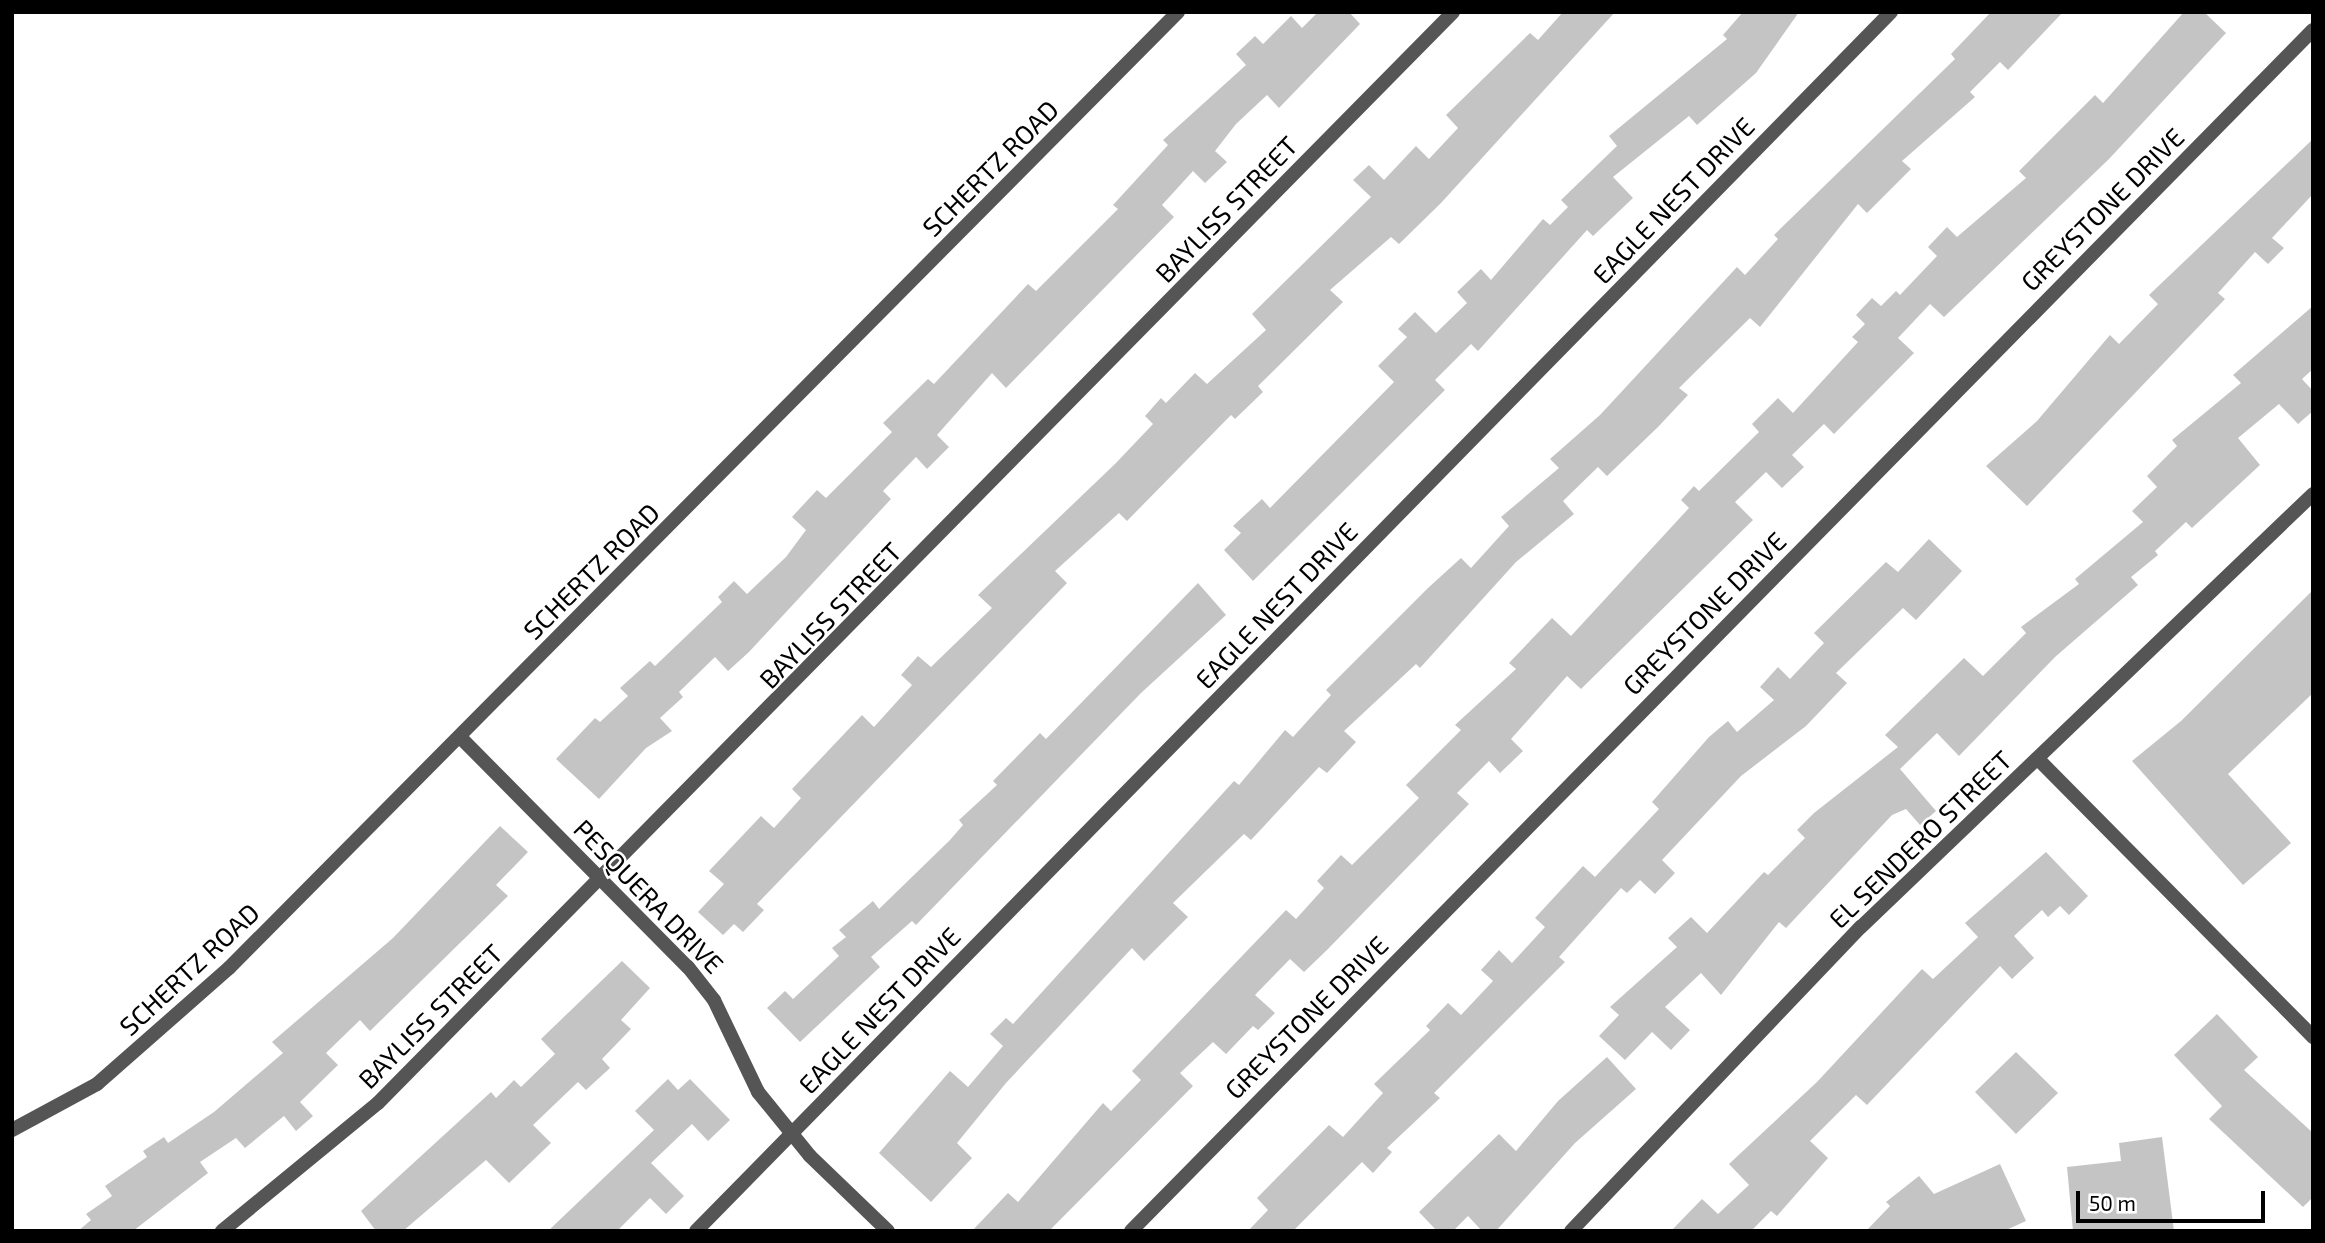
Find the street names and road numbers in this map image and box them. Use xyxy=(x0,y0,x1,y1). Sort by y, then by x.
street label: SCHERTZ ROAD xyxy=(916,94,1064,242)
street label: EAGLE NEST DRIVE xyxy=(1586,110,1760,290)
street label: GREYSTONE DRIVE xyxy=(2014,121,2190,297)
street label: BAYLISS STREET xyxy=(1149,130,1303,288)
street label: SCHERTZ ROAD xyxy=(517,497,665,645)
street label: EAGLE NEST DRIVE xyxy=(1189,515,1363,695)
street label: GREYSTONE DRIVE xyxy=(1616,525,1792,701)
street label: BAYLISS STREET xyxy=(753,536,907,694)
street label: EL SENDERO STREET xyxy=(1822,744,2018,934)
street label: PESQUERA DRIVE xyxy=(568,812,730,980)
street label: SCHERTZ ROAD xyxy=(113,896,265,1042)
street label: EAGLE NEST DRIVE xyxy=(792,920,966,1100)
street label: GREYSTONE DRIVE xyxy=(1218,929,1394,1105)
street label: BAYLISS STREET xyxy=(352,938,508,1094)

